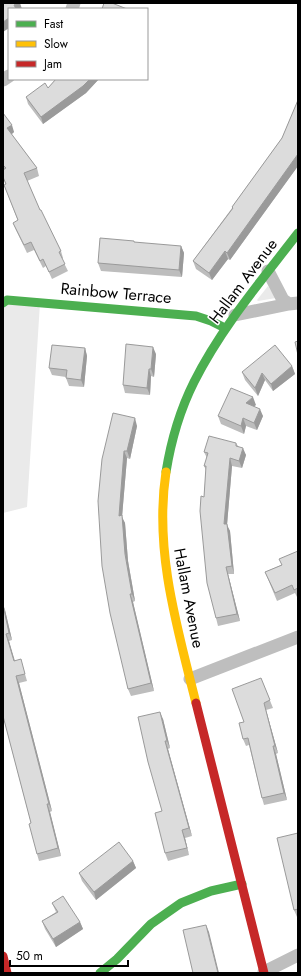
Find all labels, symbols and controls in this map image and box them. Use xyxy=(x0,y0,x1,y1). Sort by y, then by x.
legend xyxy=(8,8,148,80)
text: Fast xyxy=(44,15,63,33)
text: Slow xyxy=(44,35,69,53)
text: Jam xyxy=(42,55,62,73)
street label: Hallam Avenue xyxy=(203,234,283,328)
street label: Rainbow Terrace xyxy=(60,277,172,309)
street label: Hallam Avenue xyxy=(168,546,210,650)
scale bar xyxy=(10,942,128,968)
text: 50 m xyxy=(16,947,43,965)

